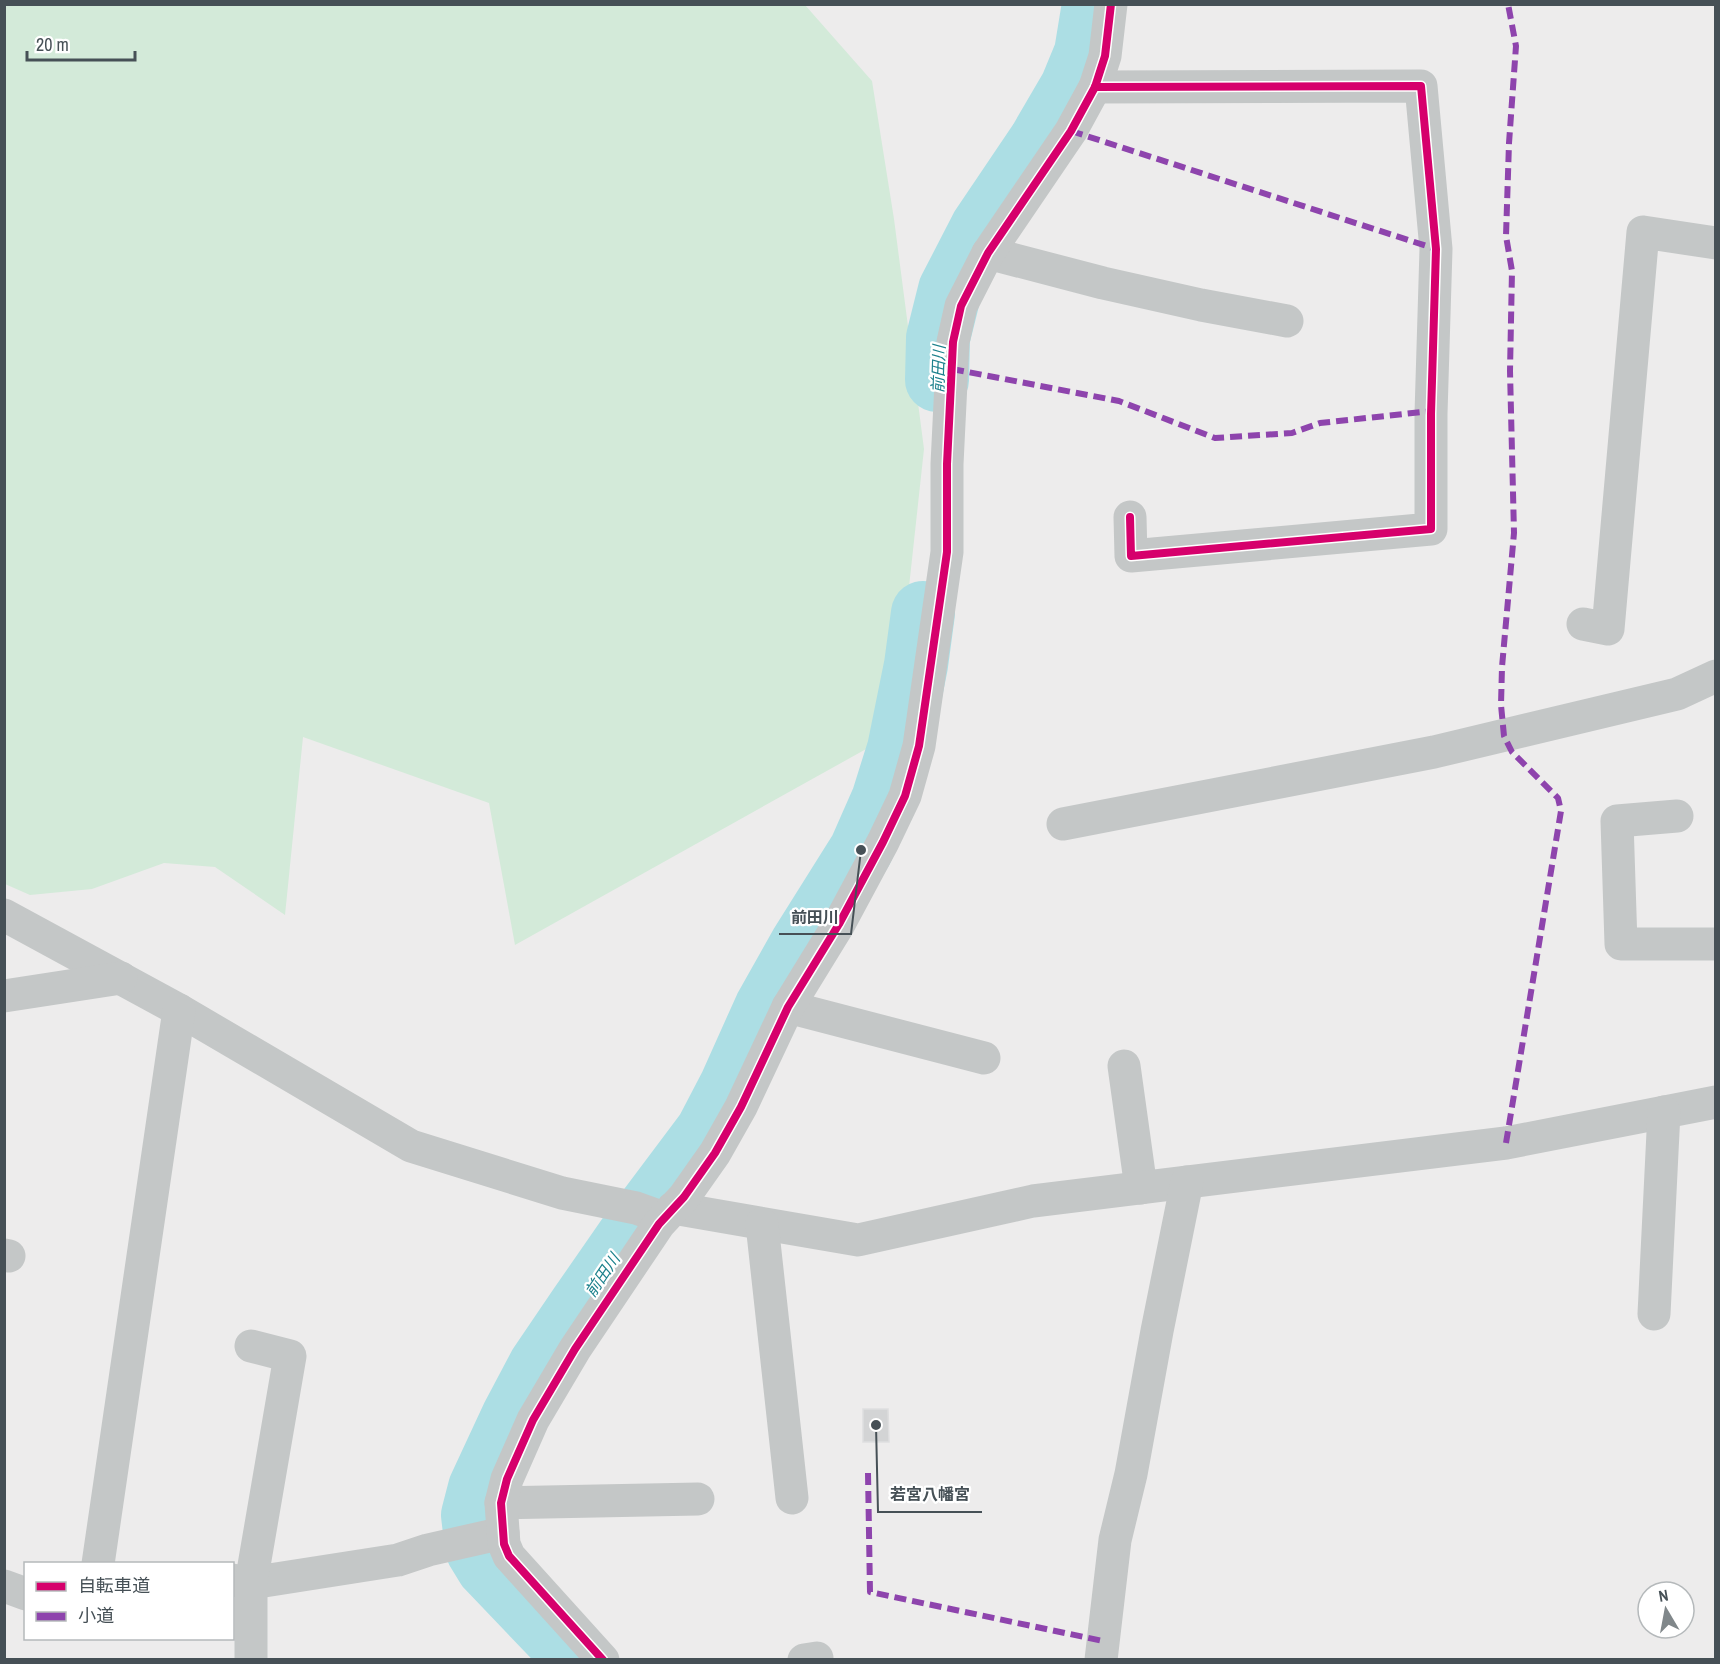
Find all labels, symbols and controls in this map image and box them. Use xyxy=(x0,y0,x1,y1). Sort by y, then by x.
scale bar xyxy=(27,24,135,62)
text: 20 m xyxy=(36,32,69,57)
water label: 前田川 xyxy=(926,343,950,393)
callout: 前田川 xyxy=(779,900,851,934)
text: 前田川 xyxy=(791,906,839,928)
water label: 前田川 xyxy=(579,1247,626,1301)
callout: 若宮八幡宮 xyxy=(878,1478,982,1512)
text: 若宮八幡宮 xyxy=(890,1483,970,1505)
legend xyxy=(24,1562,234,1640)
text: 自転車道 xyxy=(78,1573,150,1598)
north arrow xyxy=(1636,1580,1696,1640)
text: N xyxy=(1657,1584,1670,1607)
text: 小道 xyxy=(78,1603,114,1628)

